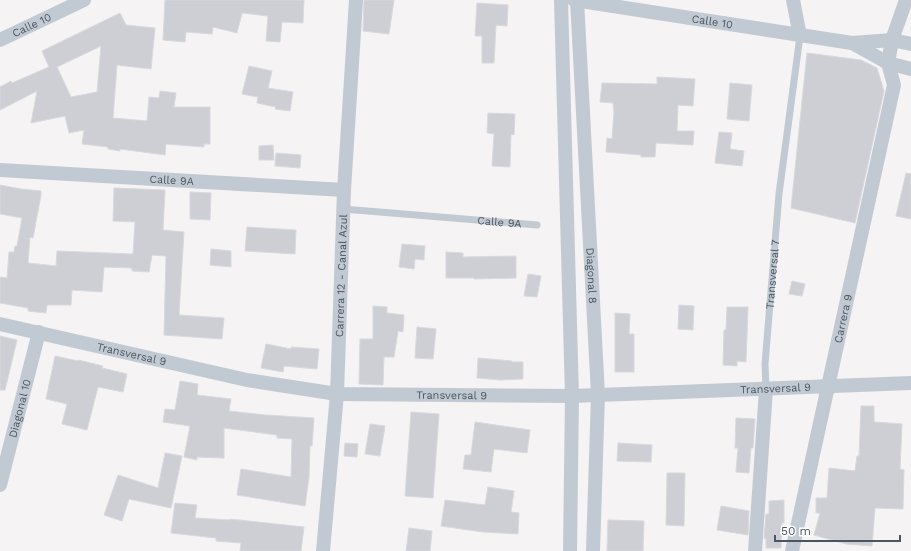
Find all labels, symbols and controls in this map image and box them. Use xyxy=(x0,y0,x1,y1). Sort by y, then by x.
street label: Calle 10 xyxy=(10,11,54,40)
street label: Calle 10 xyxy=(691,12,734,32)
street label: Calle 9A xyxy=(149,173,194,188)
street label: Carrera 12 - Canal Azul xyxy=(333,213,350,337)
street label: Calle 9A xyxy=(477,214,522,231)
street label: Transversal 7 xyxy=(764,239,782,310)
street label: Diagonal 8 xyxy=(583,247,599,304)
street label: Carrera 9 xyxy=(832,293,855,344)
street label: Transversal 9 xyxy=(96,340,168,369)
street label: Diagonal 10 xyxy=(6,378,34,439)
street label: Transversal 9 xyxy=(740,381,811,397)
street label: Transversal 9 xyxy=(416,389,487,402)
scale bar xyxy=(775,517,900,543)
text: 50 m xyxy=(781,524,811,538)

